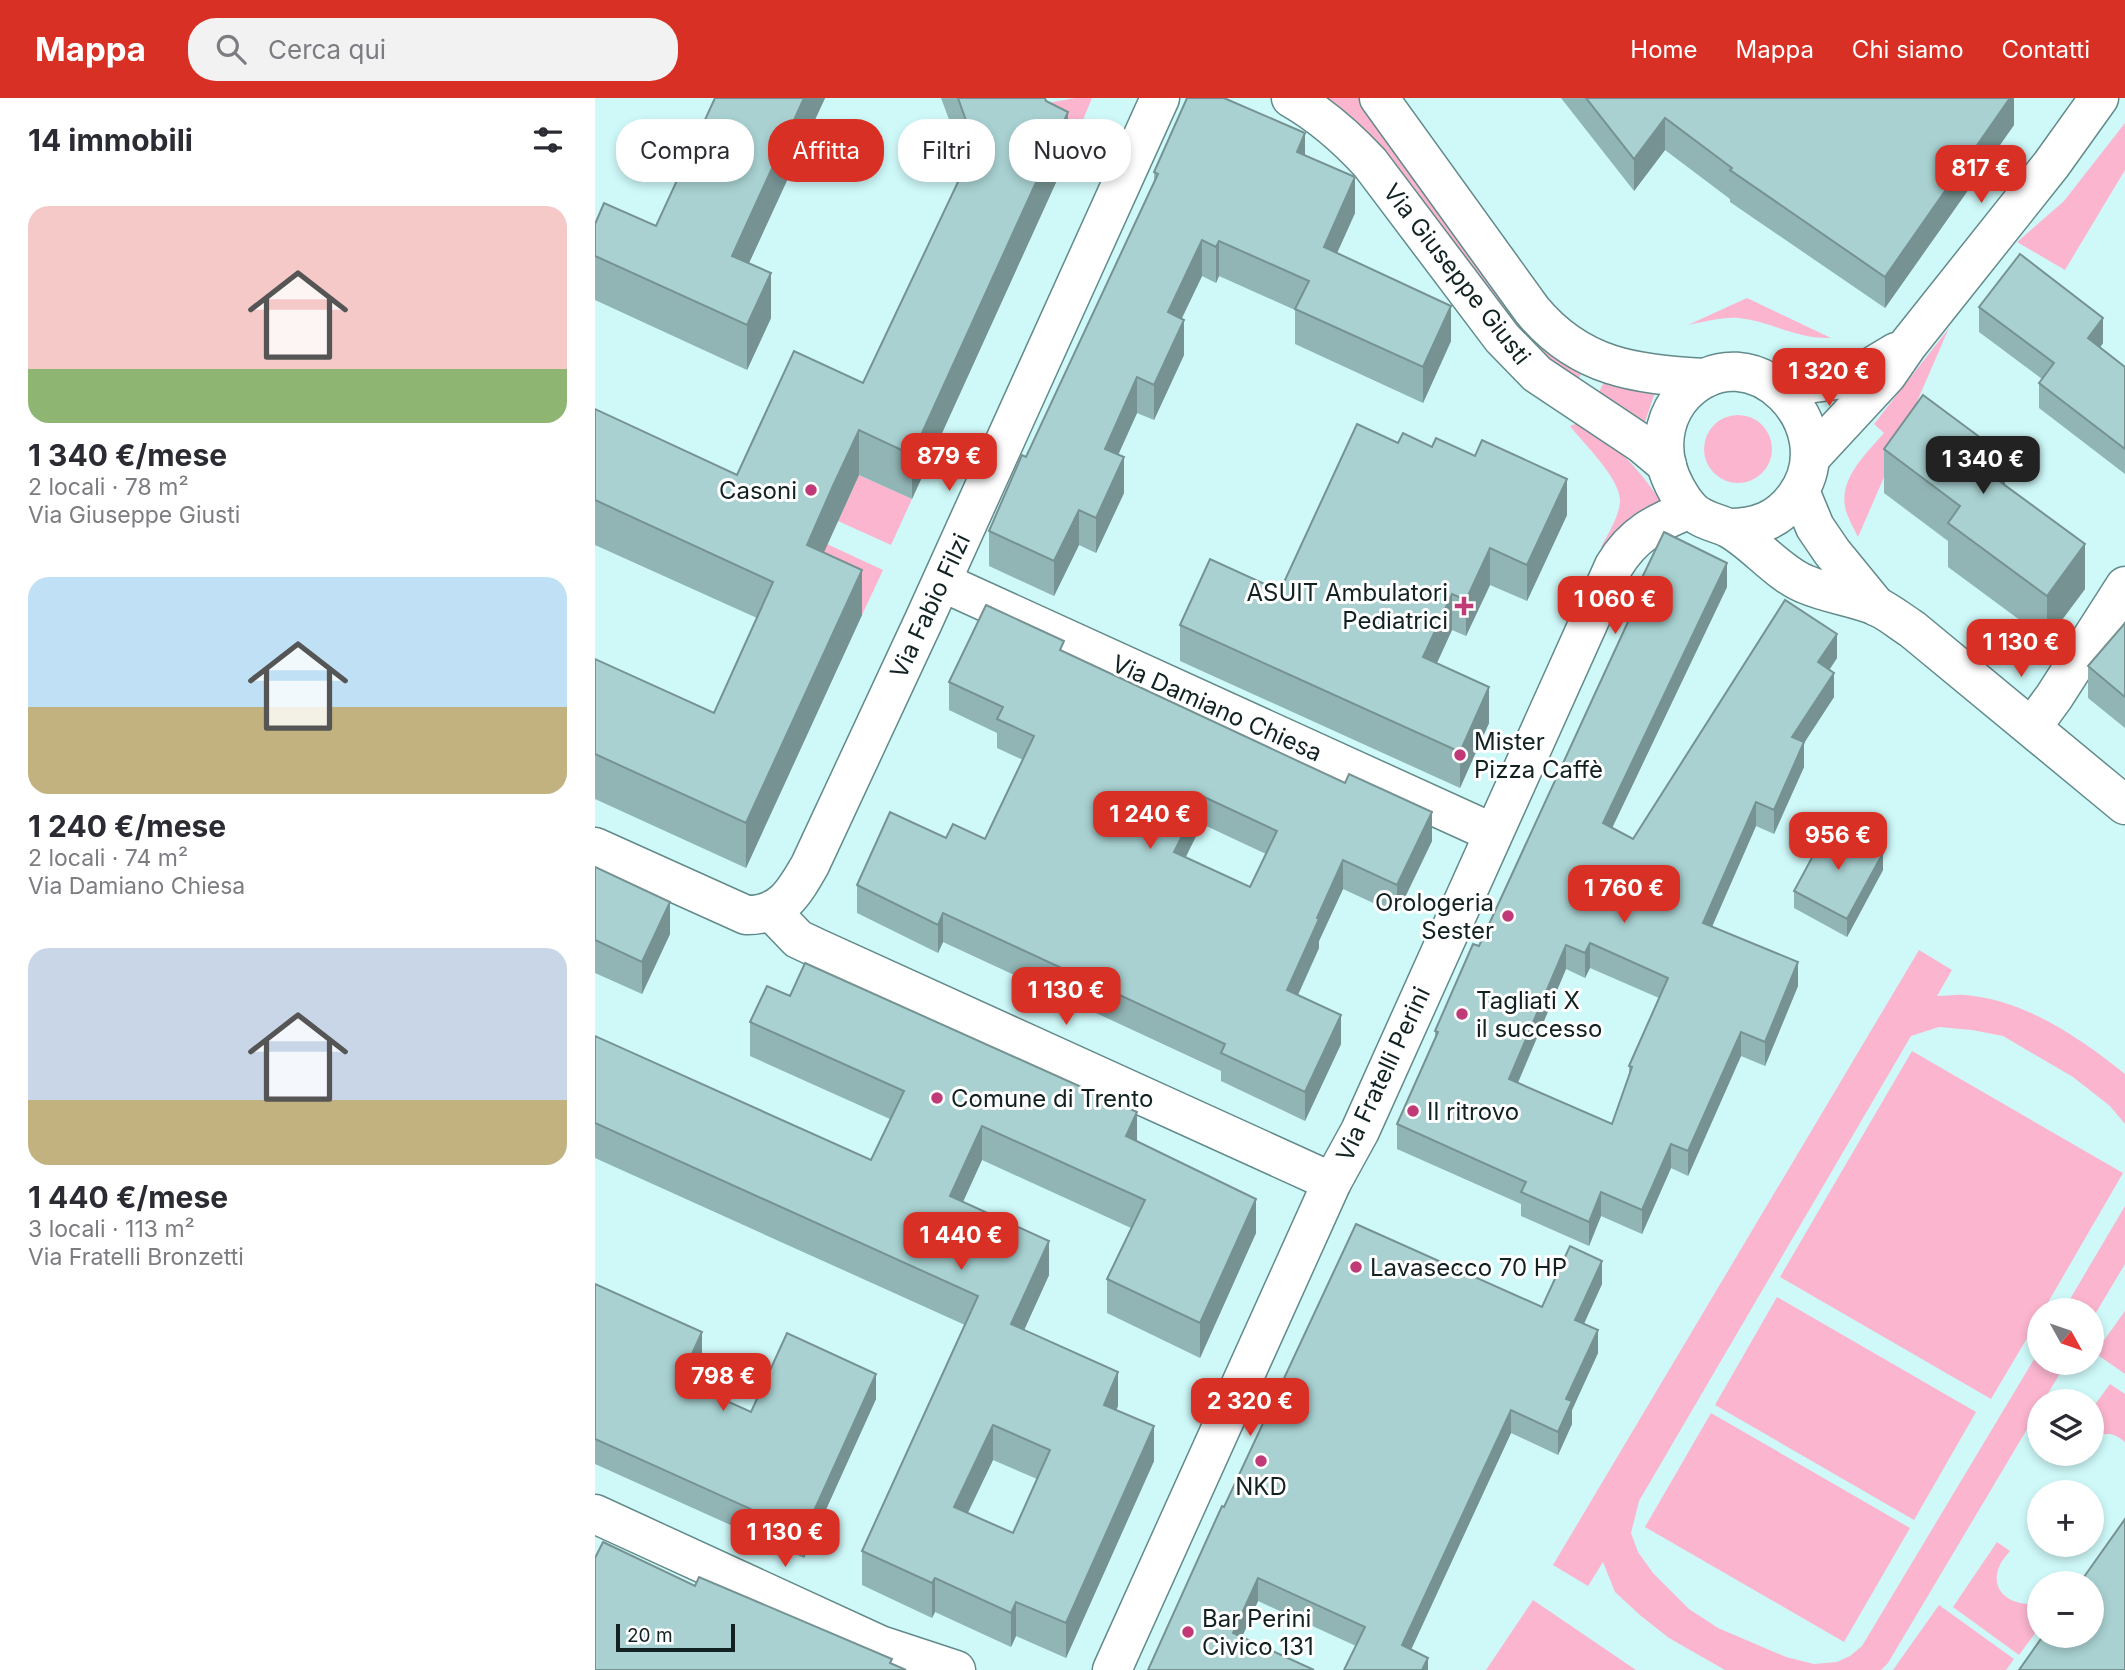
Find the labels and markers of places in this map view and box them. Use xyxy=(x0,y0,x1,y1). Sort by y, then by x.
pin: 817 € xyxy=(1932,146,2030,205)
pin: 1 320 € xyxy=(1764,348,1894,408)
pin: 879 € xyxy=(900,434,998,493)
pin: 1 340 € xyxy=(1918,436,2048,496)
place label: Casoni xyxy=(719,476,797,505)
marker: Casoni xyxy=(803,482,819,498)
pin: 1 060 € xyxy=(1550,576,1680,636)
place label: ASUIT Ambulatori Pediatrici xyxy=(1247,578,1448,635)
marker: ASUIT Ambulatori Pediatrici xyxy=(1454,596,1474,616)
pin: 1 130 € xyxy=(1956,620,2086,679)
place label: Mister Pizza Caffè xyxy=(1474,727,1603,784)
marker: Mister Pizza Caffè xyxy=(1452,747,1468,763)
pin: 1 240 € xyxy=(1085,792,1215,851)
pin: 956 € xyxy=(1789,812,1887,872)
pin: 1 760 € xyxy=(1559,866,1689,925)
place label: Orologeria Sester xyxy=(1375,888,1494,945)
marker: Orologeria Sester xyxy=(1500,908,1516,924)
pin: 1 130 € xyxy=(1001,968,1131,1027)
place label: Tagliati X il successo xyxy=(1476,986,1602,1043)
marker: Tagliati X il successo xyxy=(1454,1006,1470,1022)
place label: Comune di Trento xyxy=(951,1084,1153,1113)
marker: Comune di Trento xyxy=(929,1090,945,1106)
place label: Il ritrovo xyxy=(1427,1097,1519,1126)
marker: Il ritrovo xyxy=(1405,1103,1421,1119)
pin: 1 440 € xyxy=(896,1212,1026,1272)
place label: Lavasecco 70 HP xyxy=(1370,1253,1567,1282)
marker: Lavasecco 70 HP xyxy=(1348,1259,1364,1275)
pin: 798 € xyxy=(674,1354,772,1413)
pin: 2 320 € xyxy=(1185,1378,1315,1438)
marker: NKD xyxy=(1253,1453,1269,1469)
place label: NKD xyxy=(1235,1472,1287,1501)
pin: 1 130 € xyxy=(720,1510,850,1569)
place label: Bar Perini Civico 131 xyxy=(1202,1604,1314,1661)
marker: Bar Perini Civico 131 xyxy=(1180,1624,1196,1640)

